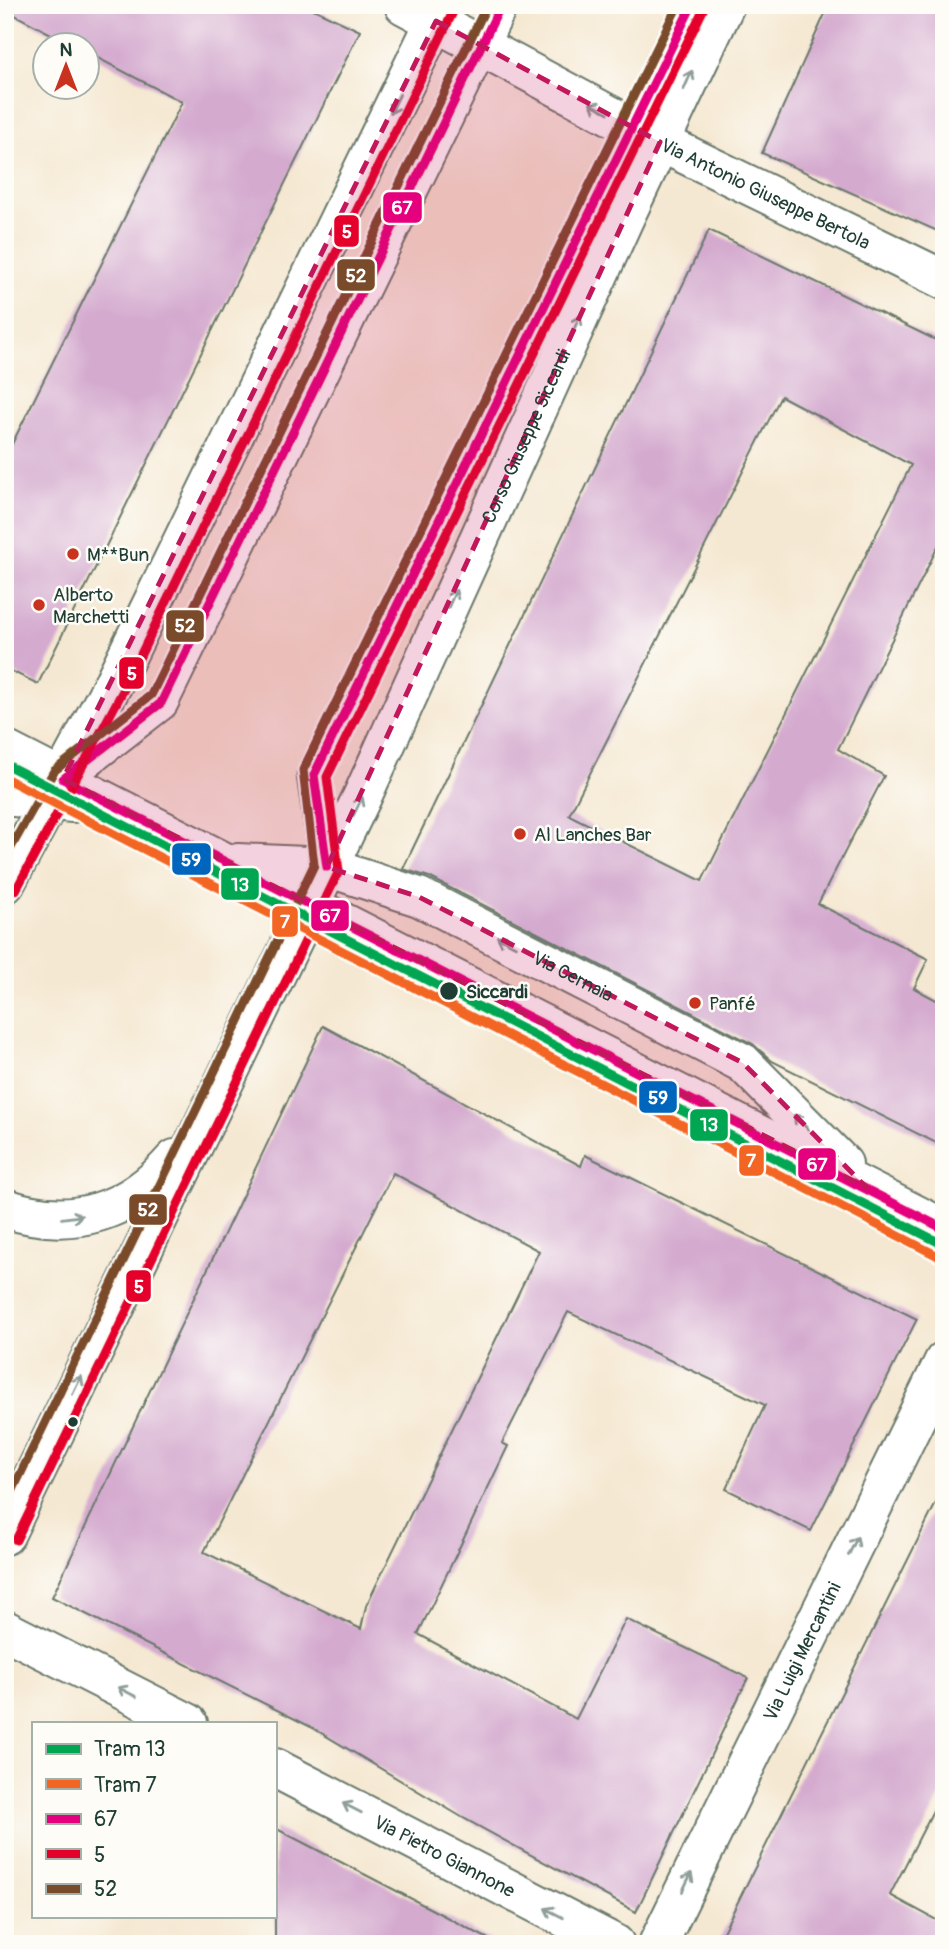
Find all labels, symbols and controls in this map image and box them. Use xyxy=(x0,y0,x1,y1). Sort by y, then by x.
north arrow xyxy=(32,32,102,102)
text: N xyxy=(60,38,73,62)
one-way arrow xyxy=(682,70,695,91)
one-way arrow xyxy=(387,93,401,114)
one-way arrow xyxy=(589,101,609,115)
street label: Via Antonio Giuseppe Bertola xyxy=(657,133,874,255)
line badge: 67 xyxy=(382,191,423,224)
text: 67 xyxy=(392,196,413,220)
line badge: 5 xyxy=(333,214,360,248)
text: 5 xyxy=(342,220,352,244)
line badge: 52 xyxy=(336,258,376,292)
text: 52 xyxy=(346,264,367,288)
one-way arrow xyxy=(570,315,583,336)
street label: Corso Giuseppe Siccardi xyxy=(477,346,576,527)
place label: M**Bun xyxy=(87,543,149,567)
marker: M**Bun xyxy=(65,546,81,562)
place label: Alberto Marchetti xyxy=(53,583,129,629)
one-way arrow xyxy=(446,589,459,610)
marker: Alberto Marchetti xyxy=(31,597,47,613)
line badge: 52 xyxy=(165,609,205,643)
text: 52 xyxy=(175,614,196,638)
line badge: 5 xyxy=(118,656,145,690)
text: 5 xyxy=(127,662,137,686)
one-way arrow xyxy=(351,796,365,817)
place label: Al Lanches Bar xyxy=(534,823,652,847)
marker: Al Lanches Bar xyxy=(512,826,528,842)
line badge: 59 xyxy=(171,842,212,876)
text: 59 xyxy=(181,848,201,872)
line badge: 13 xyxy=(220,867,260,901)
text: 13 xyxy=(231,873,249,897)
line badge: 67 xyxy=(310,899,350,932)
text: 67 xyxy=(320,904,341,928)
line badge: 7 xyxy=(271,905,299,938)
text: 7 xyxy=(280,910,291,934)
one-way arrow xyxy=(496,934,516,948)
street label: Via Cernaia xyxy=(528,946,617,1007)
marker: Siccardi xyxy=(438,980,460,1002)
place label: Siccardi xyxy=(466,980,528,1004)
place label: Panfé xyxy=(709,992,756,1016)
marker: Panfé xyxy=(687,995,703,1011)
line badge: 59 xyxy=(638,1080,678,1114)
text: 59 xyxy=(648,1086,668,1110)
line badge: 13 xyxy=(689,1108,729,1142)
text: 13 xyxy=(700,1113,718,1137)
one-way arrow xyxy=(793,1114,810,1131)
line badge: 7 xyxy=(738,1144,765,1177)
line badge: 67 xyxy=(797,1147,837,1181)
text: 7 xyxy=(746,1149,757,1173)
text: 67 xyxy=(807,1153,828,1177)
line badge: 52 xyxy=(128,1193,168,1226)
text: 52 xyxy=(138,1198,159,1222)
one-way arrow xyxy=(60,1210,83,1223)
line badge: 5 xyxy=(125,1269,152,1303)
text: 5 xyxy=(134,1275,144,1299)
one-way arrow xyxy=(71,1375,84,1396)
unlabelled marker xyxy=(66,1415,80,1429)
one-way arrow xyxy=(846,1536,860,1557)
street label: Via Luigi Mercantini xyxy=(758,1578,847,1725)
one-way arrow xyxy=(117,1685,138,1698)
legend xyxy=(32,1722,276,1918)
text: Tram 13 xyxy=(94,1736,165,1763)
text: Tram 7 xyxy=(94,1772,157,1799)
one-way arrow xyxy=(342,1801,363,1815)
text: 67 xyxy=(94,1806,117,1833)
street label: Via Pietro Giannone xyxy=(369,1810,519,1903)
text: 5 xyxy=(94,1842,105,1869)
one-way arrow xyxy=(681,1872,695,1893)
text: 52 xyxy=(94,1876,117,1903)
one-way arrow xyxy=(544,1905,565,1919)

